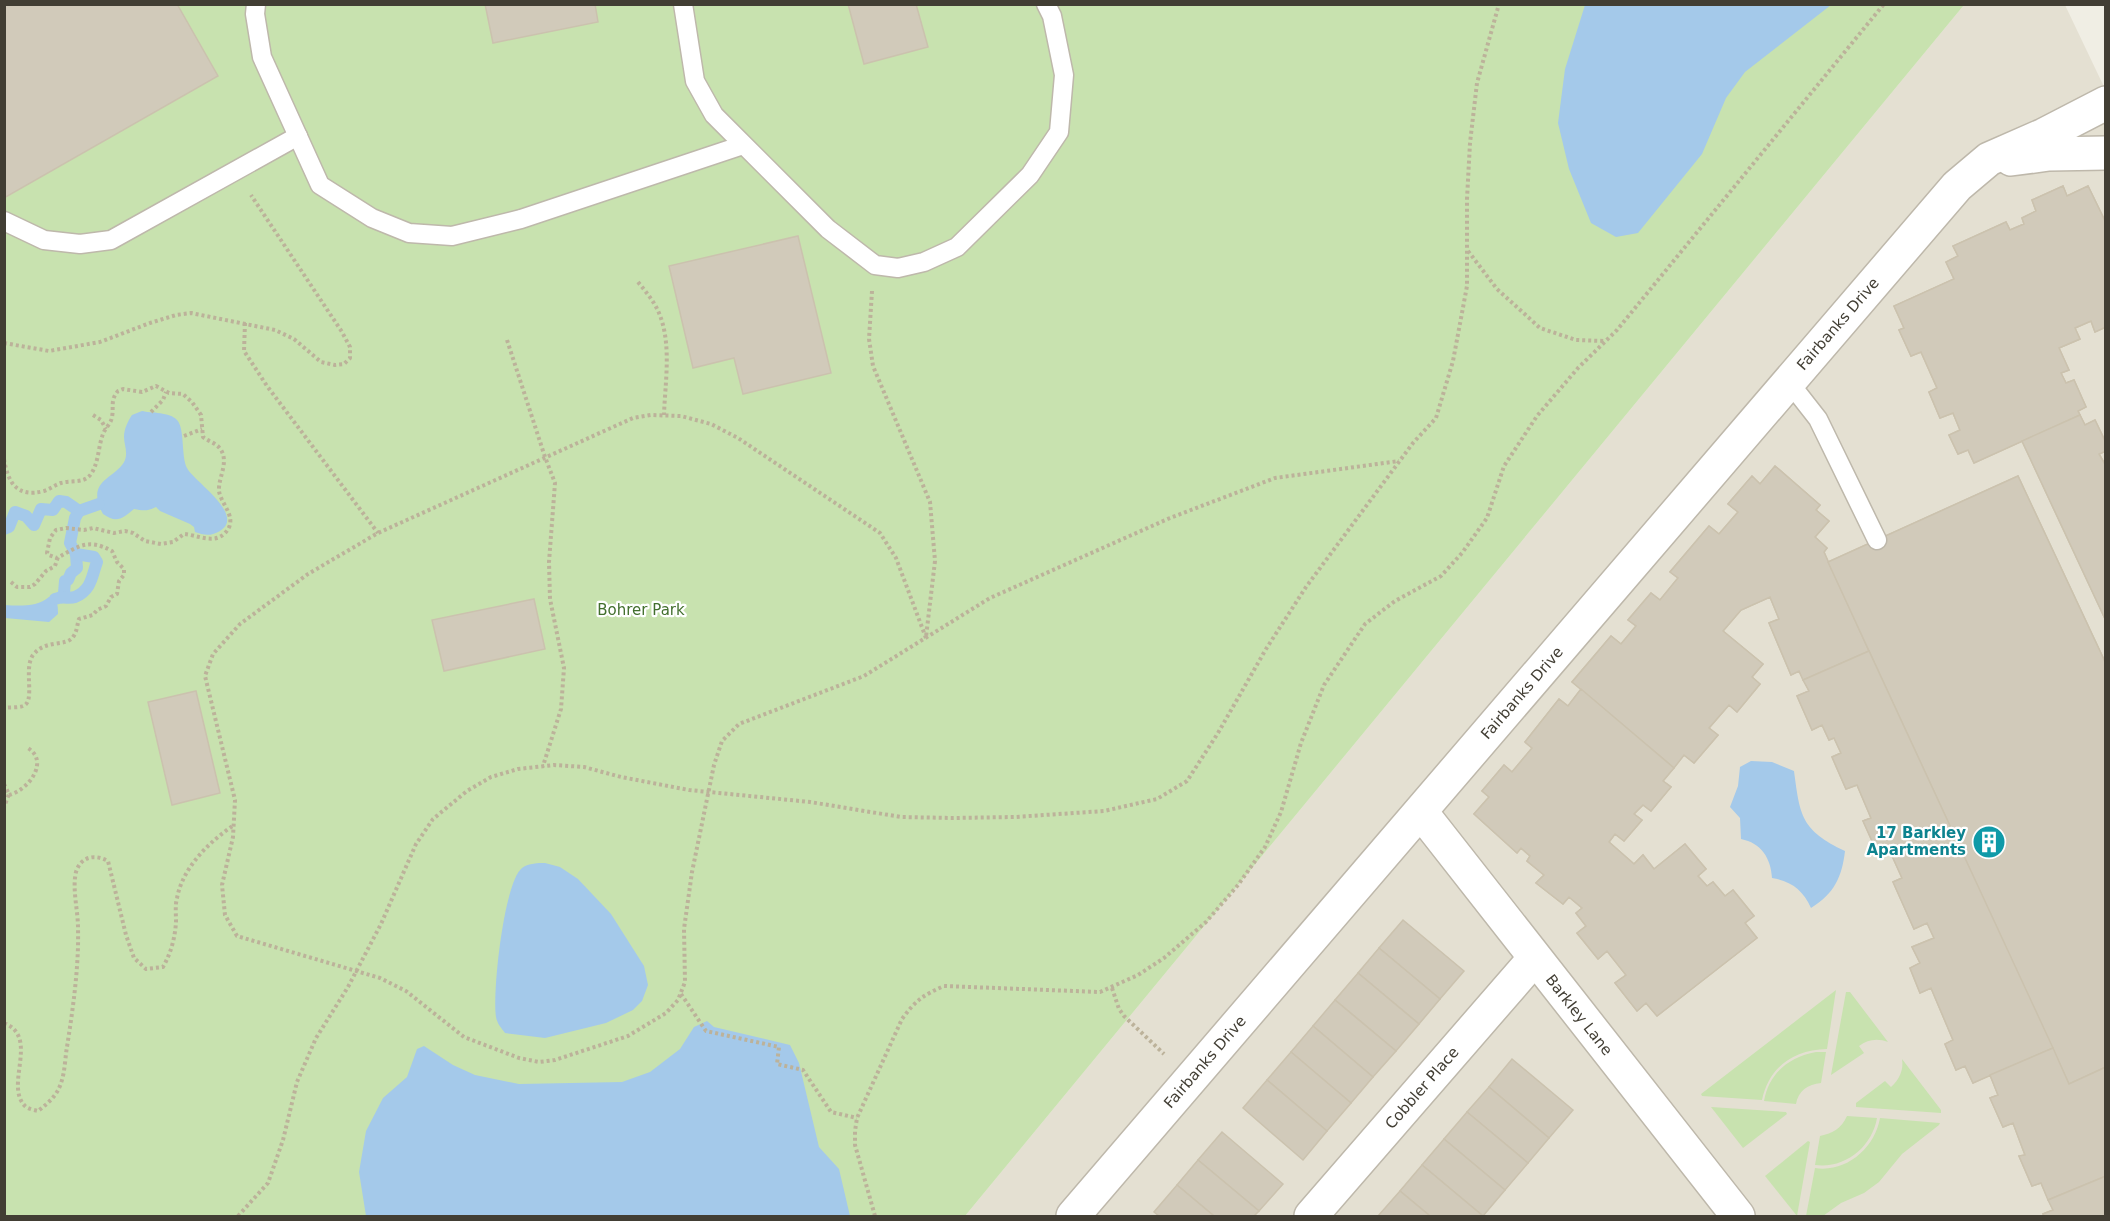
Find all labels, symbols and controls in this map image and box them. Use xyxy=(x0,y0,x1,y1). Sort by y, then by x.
street label: Fairbanks Drive xyxy=(1793,274,1883,374)
park label: Bohrer Park xyxy=(597,601,685,619)
street label: Fairbanks Drive xyxy=(1477,643,1567,743)
place label: 17 Barkley Apartments xyxy=(1866,824,1966,859)
building icon: 17 Barkley Apartments xyxy=(1971,824,2007,860)
street label: Barkley Lane xyxy=(1542,971,1616,1059)
street label: Fairbanks Drive xyxy=(1160,1012,1250,1112)
street label: Cobbler Place xyxy=(1381,1043,1463,1133)

